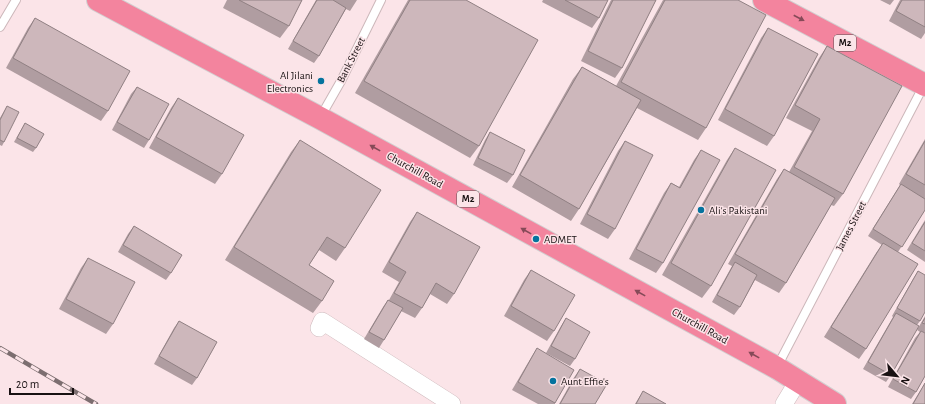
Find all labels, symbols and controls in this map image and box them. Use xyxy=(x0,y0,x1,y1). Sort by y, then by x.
one-way arrow xyxy=(793,15,804,22)
street label: Bank Street xyxy=(335,35,367,84)
road number: M2 xyxy=(834,35,856,51)
place label: Al Jilani Electronics xyxy=(267,70,313,94)
marker: Al Jilani Electronics xyxy=(316,76,326,86)
one-way arrow xyxy=(369,145,381,152)
street label: Churchill Road xyxy=(385,150,445,190)
road number: M2 xyxy=(457,191,479,207)
street label: James Street xyxy=(834,199,868,252)
marker: Ali's Pakistani xyxy=(696,205,706,215)
place label: Ali's Pakistani xyxy=(709,205,768,216)
one-way arrow xyxy=(520,227,531,234)
marker: ADMET xyxy=(531,234,541,244)
place label: ADMET xyxy=(544,234,577,245)
one-way arrow xyxy=(634,290,646,296)
street label: Churchill Road xyxy=(670,306,730,346)
one-way arrow xyxy=(748,352,760,359)
north arrow xyxy=(877,356,917,396)
scale bar xyxy=(10,370,73,396)
text: N xyxy=(899,374,912,386)
marker: Aunt Effie's xyxy=(548,376,558,386)
place label: Aunt Effie's xyxy=(561,376,609,387)
text: 20 m xyxy=(16,378,39,390)

